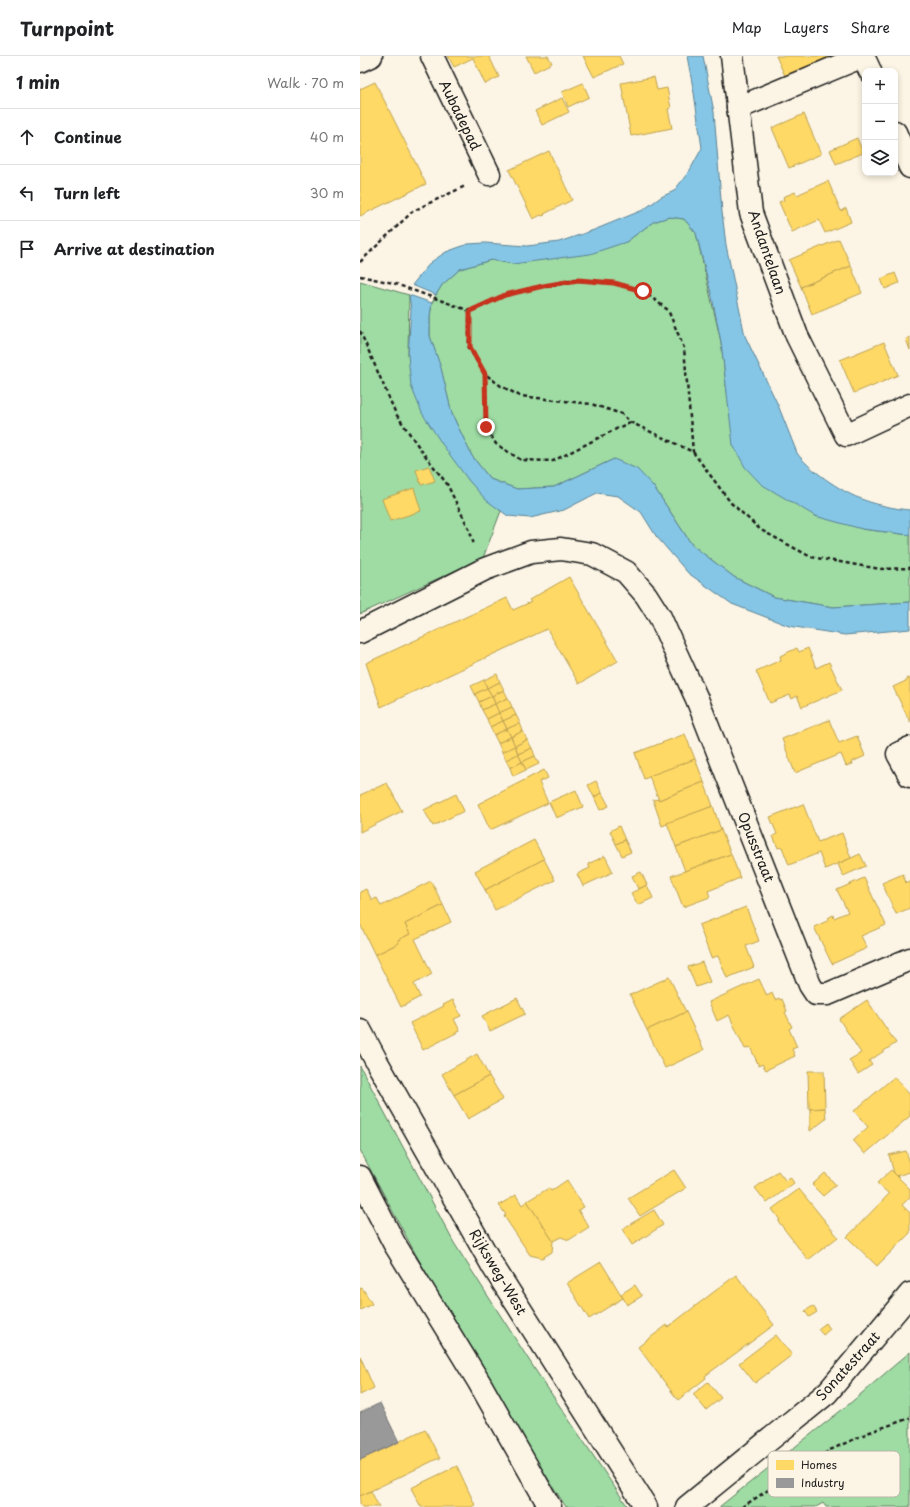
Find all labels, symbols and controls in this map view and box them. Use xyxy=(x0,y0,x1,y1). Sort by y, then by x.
text: Turnpoint xyxy=(20,14,114,42)
text: Map xyxy=(732,17,762,38)
text: Layers xyxy=(784,17,829,38)
text: Share xyxy=(851,17,890,38)
map controls xyxy=(862,68,898,176)
button: + xyxy=(862,68,898,104)
text: 1 min xyxy=(16,69,60,95)
text: Walk · 70 m xyxy=(267,73,344,92)
street label: Aubadepad xyxy=(434,76,487,154)
button: − xyxy=(862,104,898,140)
text: Continue xyxy=(54,125,122,148)
icon: ahead xyxy=(16,126,38,148)
text: 40 m xyxy=(310,127,344,146)
button: layers xyxy=(862,140,898,176)
text: Turn left xyxy=(54,181,120,204)
icon: left xyxy=(16,182,38,204)
text: 30 m xyxy=(310,183,344,202)
street label: Andantelaan xyxy=(743,207,792,297)
text: Arrive at destination xyxy=(54,237,215,260)
icon: arrive xyxy=(16,238,38,260)
route start xyxy=(634,282,652,300)
route end xyxy=(477,418,495,436)
street label: Opusstraat xyxy=(733,808,780,885)
street label: Rijksweg-West xyxy=(464,1225,533,1319)
street label: Sonatestraat xyxy=(811,1326,885,1405)
legend xyxy=(768,1451,900,1497)
text: Homes xyxy=(801,1456,837,1473)
text: Industry xyxy=(801,1474,845,1491)

